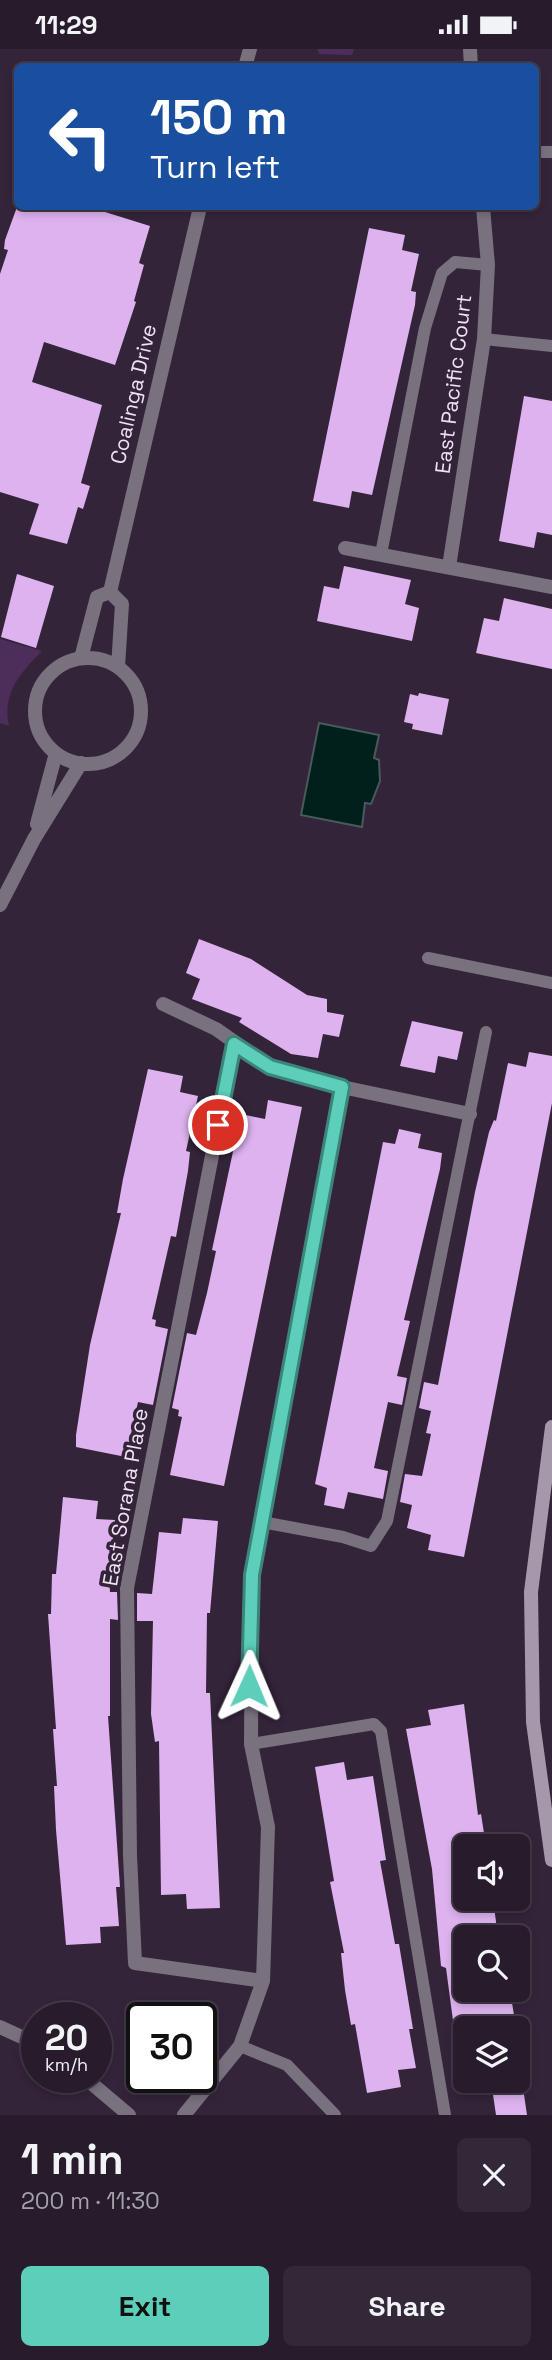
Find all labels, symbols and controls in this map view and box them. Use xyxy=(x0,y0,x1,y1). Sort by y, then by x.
text: 11:29 xyxy=(35,8,98,42)
text: 150 m xyxy=(150,86,288,148)
icon: left xyxy=(35,91,126,182)
text: Turn left xyxy=(150,147,280,187)
street label: East Pacific Court xyxy=(429,293,477,475)
street label: Coalinga Drive xyxy=(104,321,162,467)
pin xyxy=(188,1095,248,1155)
icon: arrive xyxy=(199,1106,237,1144)
street label: East Sorana Place xyxy=(96,1406,154,1588)
position arrow xyxy=(212,1649,286,1723)
map controls xyxy=(453,1834,530,2093)
button: sound xyxy=(453,1834,530,1911)
button: search xyxy=(453,1925,530,2002)
speed limit sign: 30 xyxy=(126,2002,217,2093)
text: 20 xyxy=(45,2016,88,2060)
button: layers xyxy=(453,2016,530,2093)
text: km/h xyxy=(45,2053,88,2076)
text: 1 min xyxy=(21,2133,124,2186)
button: close xyxy=(457,2138,531,2212)
text: 200 m · 11:30 xyxy=(21,2186,160,2216)
button: Exit xyxy=(21,2266,269,2346)
button: Share xyxy=(283,2266,531,2346)

